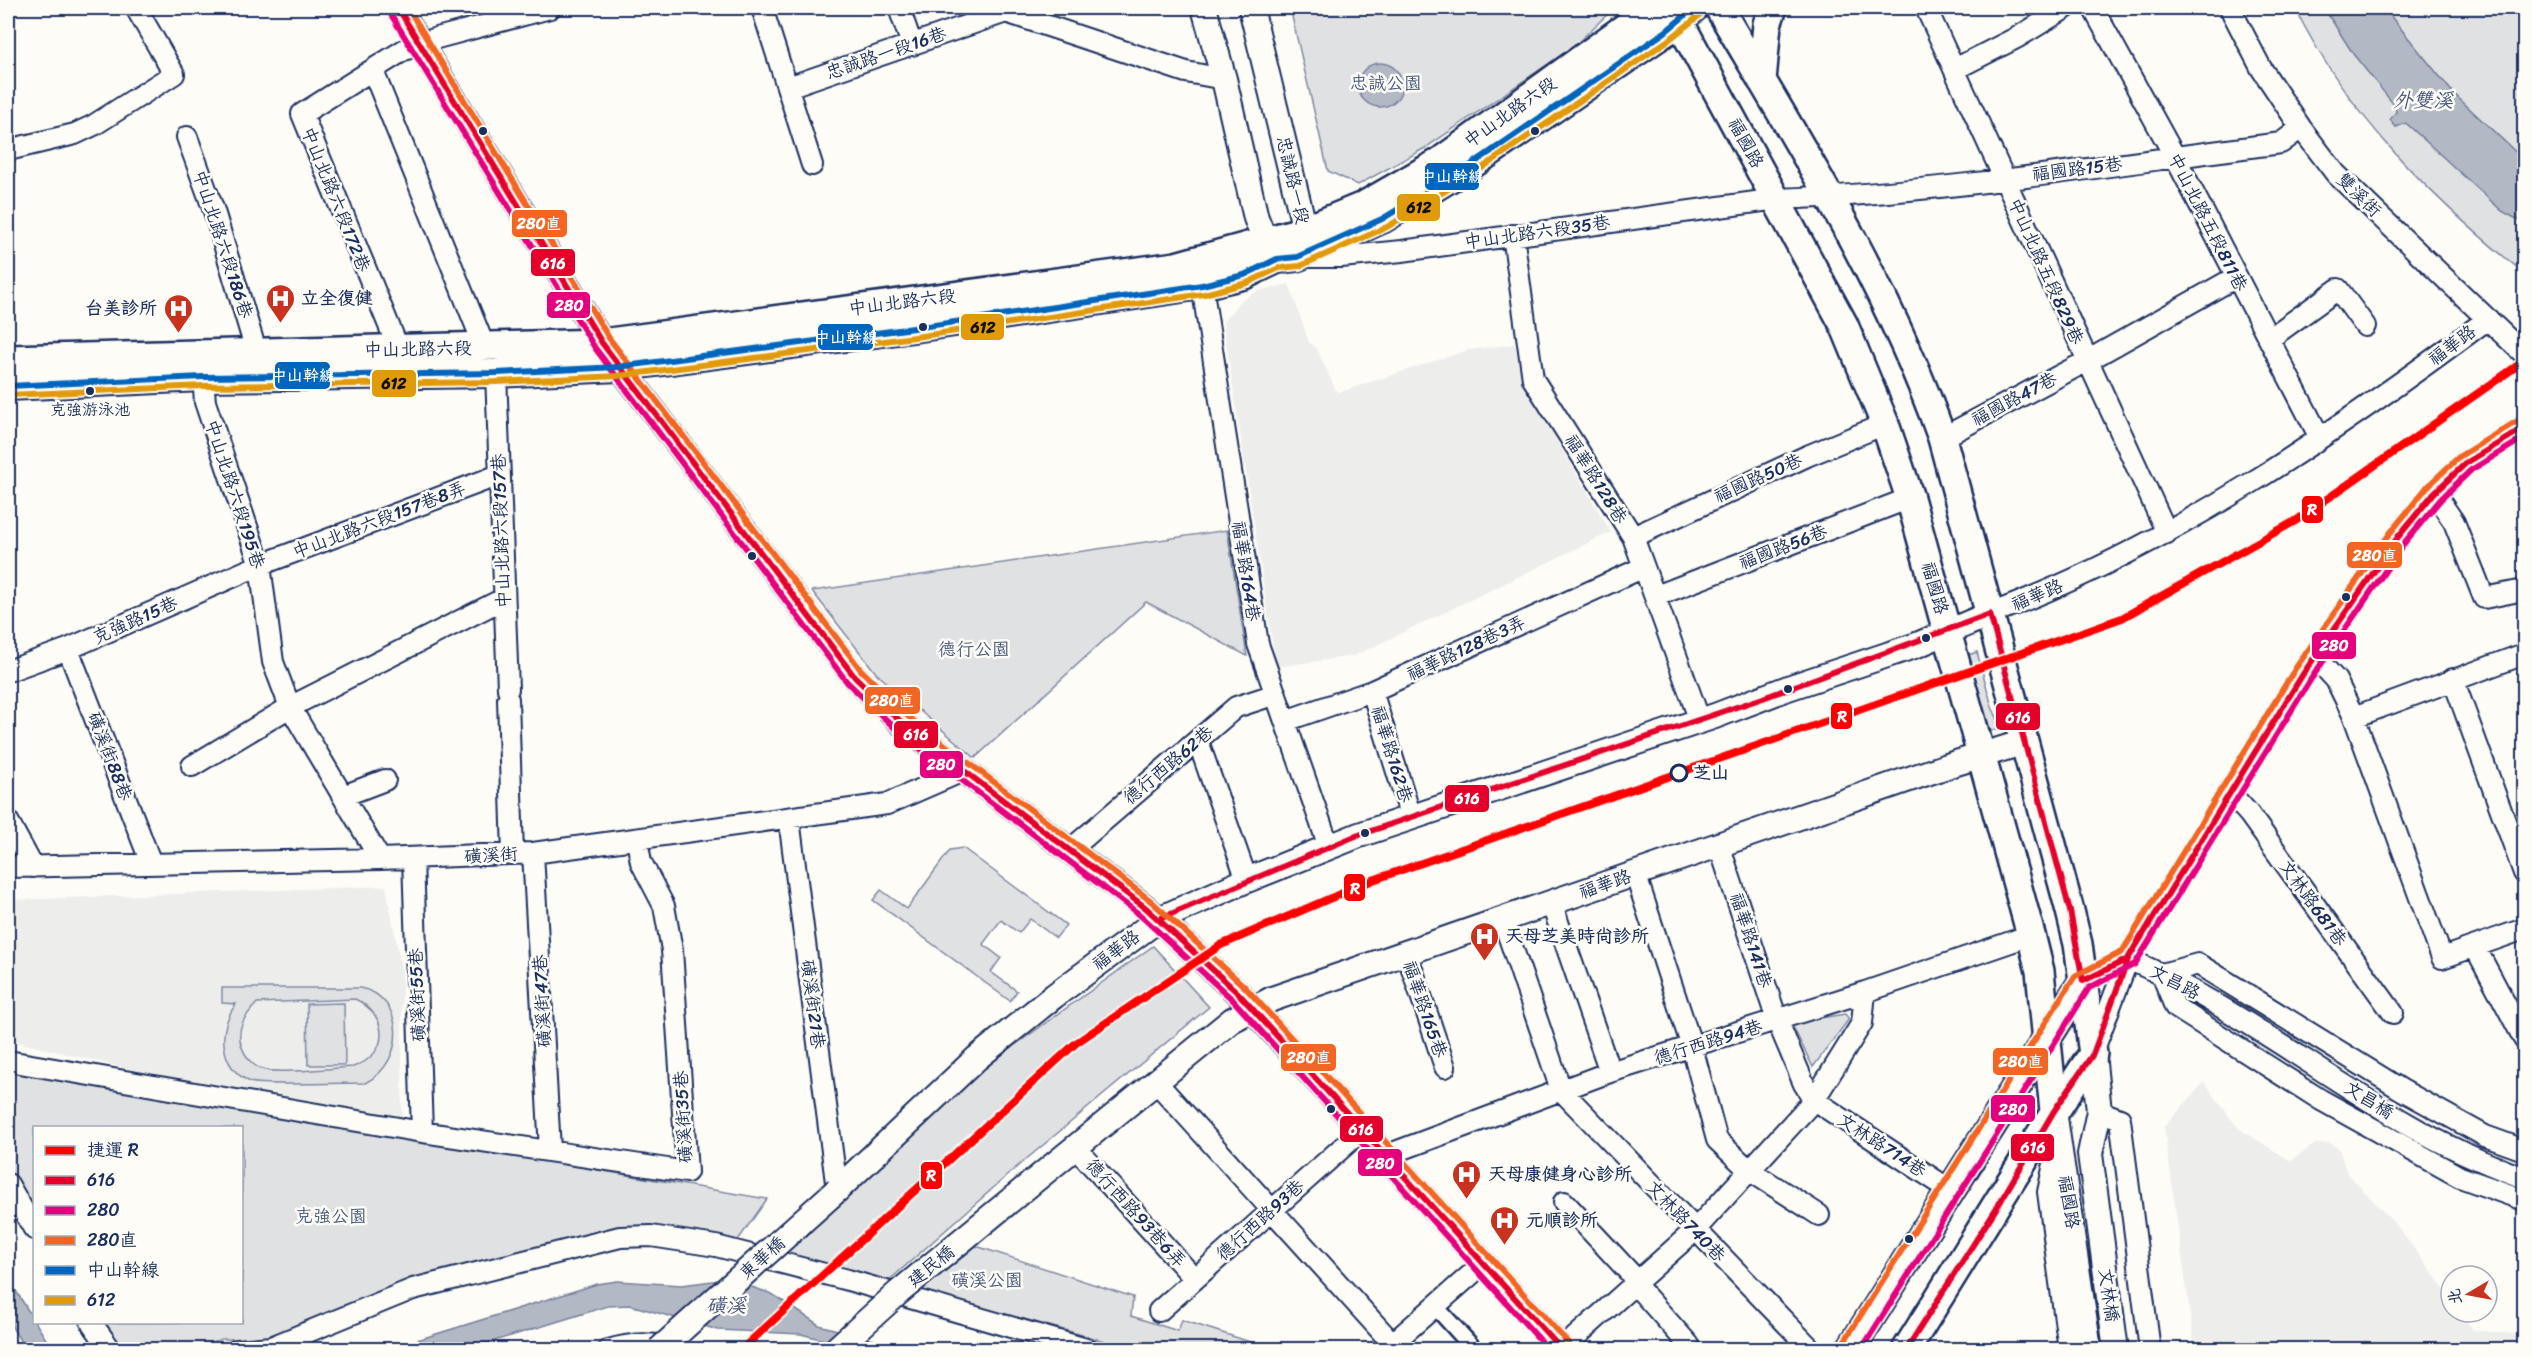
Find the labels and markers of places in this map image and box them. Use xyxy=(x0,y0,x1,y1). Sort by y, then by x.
unlabelled marker xyxy=(477,125,489,137)
unlabelled marker xyxy=(1529,125,1541,137)
hospital icon: 立全復健 xyxy=(264,282,296,324)
place label: 立全復健 xyxy=(301,282,373,314)
place label: 台美診所 xyxy=(85,292,157,324)
hospital icon: 台美診所 xyxy=(162,292,194,334)
unlabelled marker xyxy=(917,321,929,333)
marker: 克強游泳池 xyxy=(84,385,96,397)
place label: 克強游泳池 xyxy=(50,395,130,424)
unlabelled marker xyxy=(746,550,758,562)
unlabelled marker xyxy=(2340,591,2352,603)
unlabelled marker xyxy=(1920,632,1932,644)
unlabelled marker xyxy=(1782,683,1794,695)
place label: 芝山 xyxy=(1693,757,1729,789)
marker: 芝山 xyxy=(1670,764,1688,782)
unlabelled marker xyxy=(1359,827,1371,839)
hospital icon: 天母芝美時尚診所 xyxy=(1468,920,1500,962)
place label: 天母芝美時尚診所 xyxy=(1505,920,1649,952)
unlabelled marker xyxy=(1325,1103,1337,1115)
hospital icon: 天母康健身心診所 xyxy=(1451,1158,1483,1200)
place label: 天母康健身心診所 xyxy=(1488,1158,1632,1190)
hospital icon: 元順診所 xyxy=(1489,1204,1521,1246)
place label: 元順診所 xyxy=(1526,1204,1598,1236)
unlabelled marker xyxy=(1903,1233,1915,1245)

